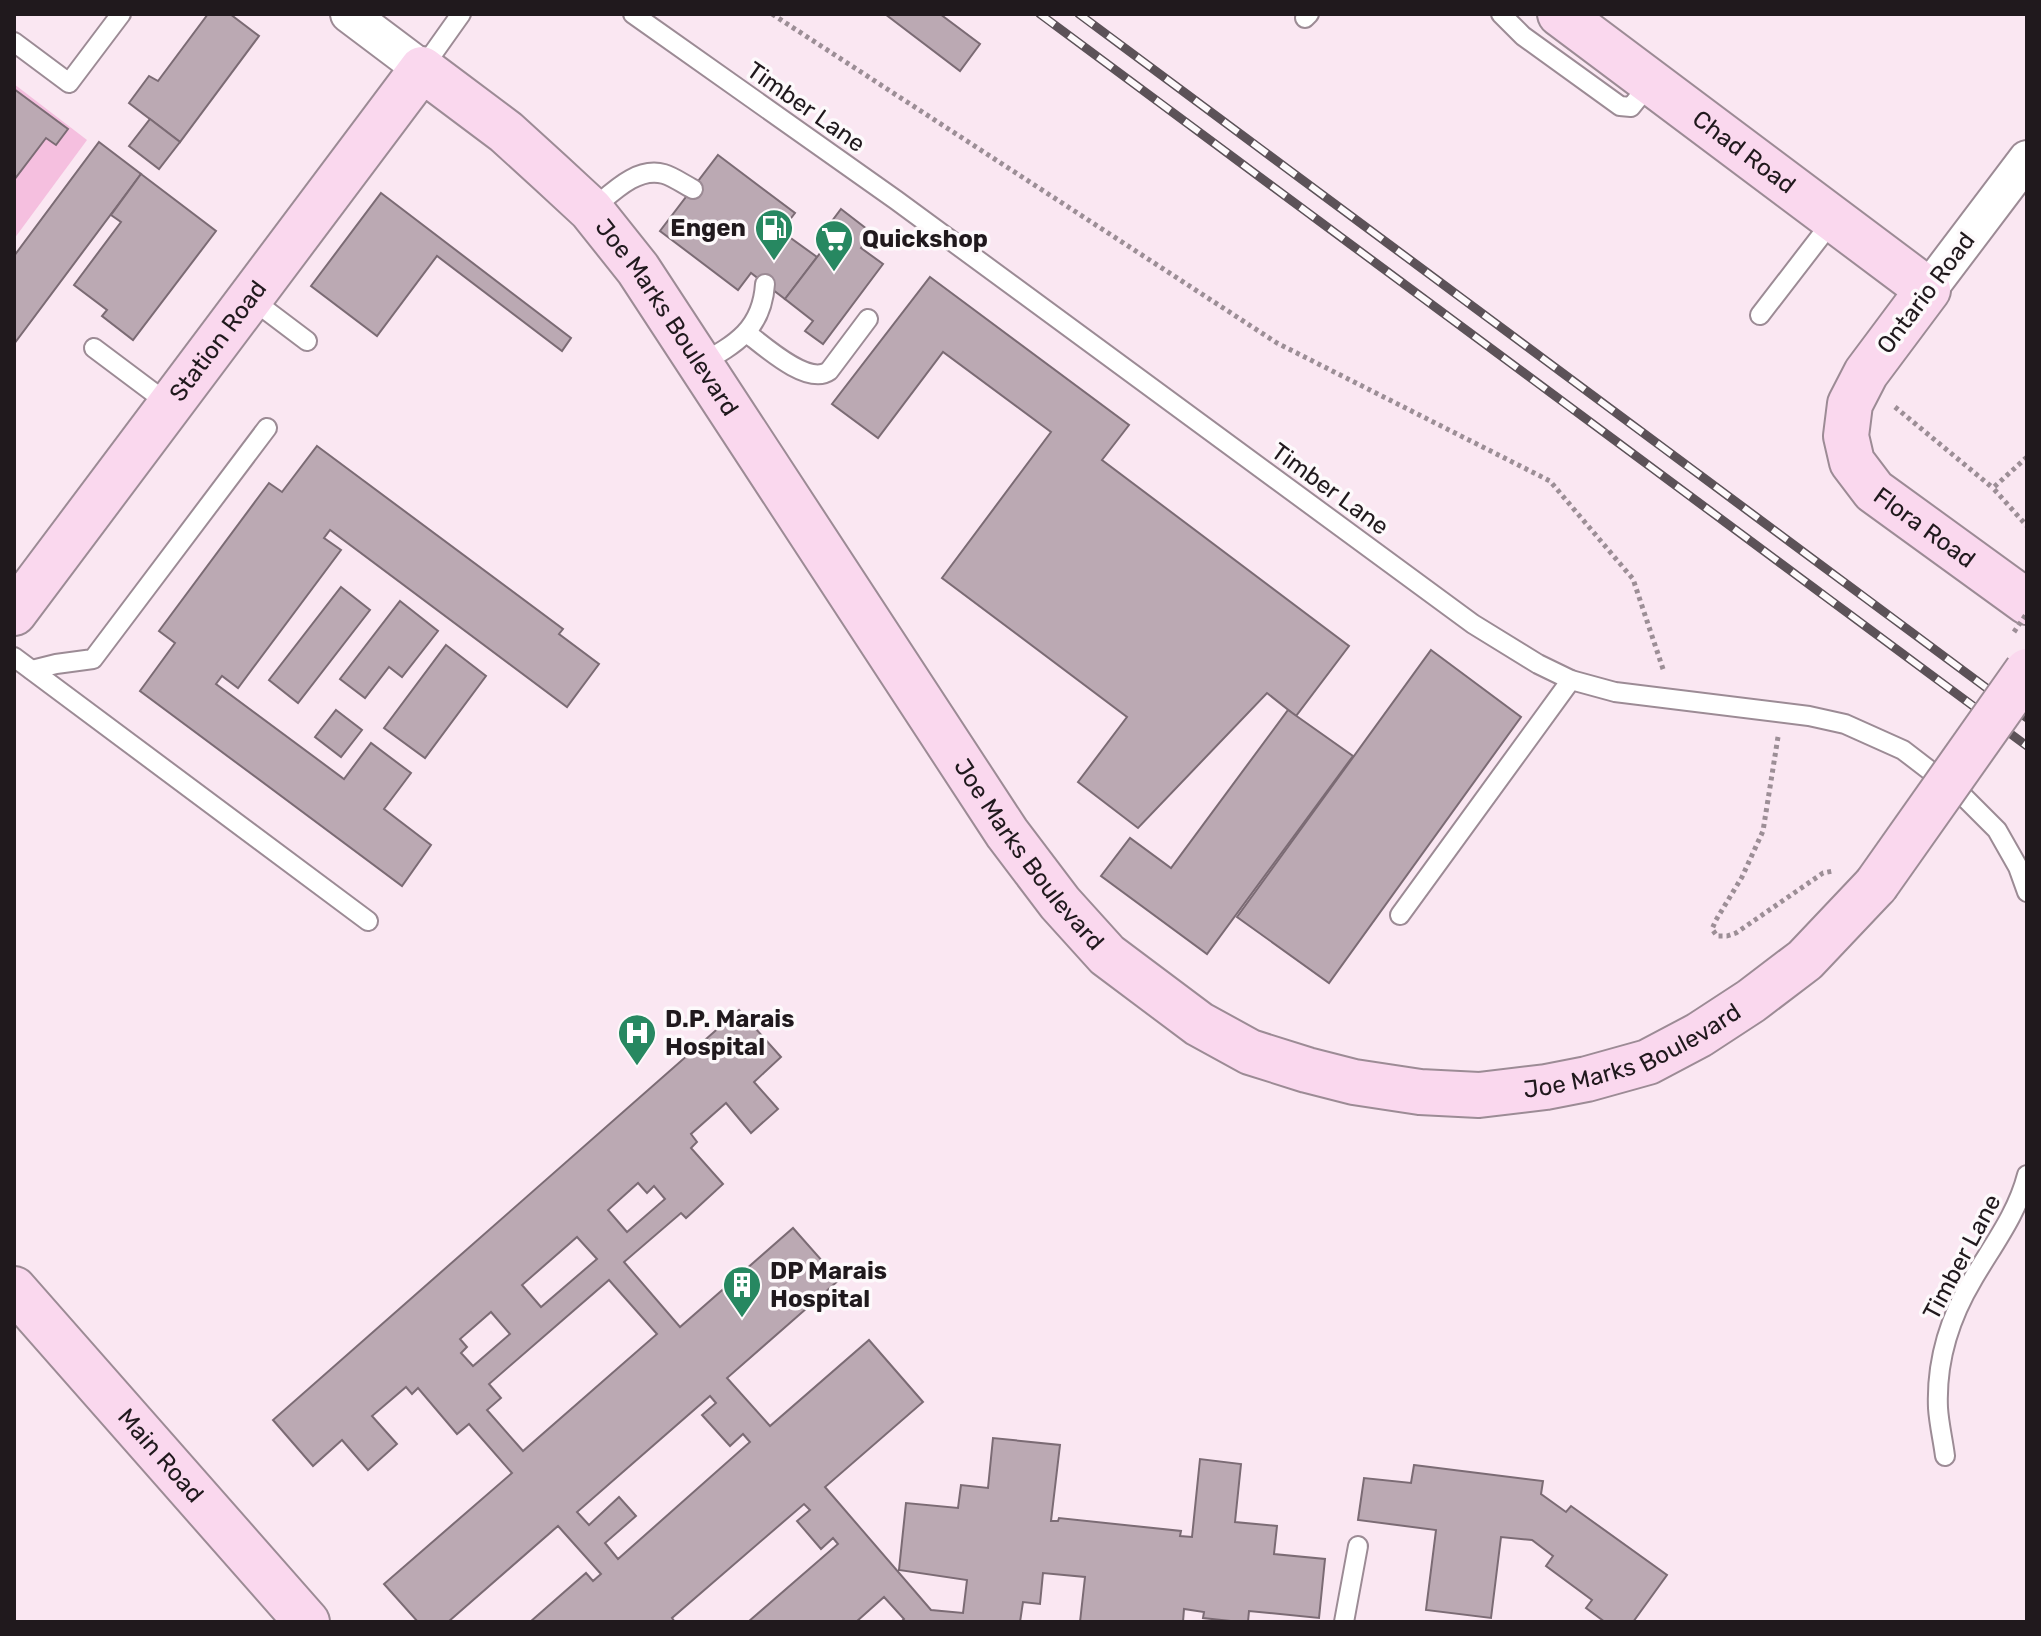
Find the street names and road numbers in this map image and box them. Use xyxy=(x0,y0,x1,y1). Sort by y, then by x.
street label: Timber Lane xyxy=(741,56,871,158)
street label: Chad Road xyxy=(1687,105,1801,199)
street label: Joe Marks Boulevard xyxy=(590,213,744,421)
street label: Ontario Road xyxy=(1871,227,1981,359)
street label: Station Road xyxy=(164,275,272,407)
street label: Timber Lane xyxy=(1266,437,1394,541)
street label: Flora Road xyxy=(1868,481,1981,574)
street label: Joe Marks Boulevard xyxy=(948,753,1110,956)
street label: Joe Marks Boulevard xyxy=(1522,998,1746,1104)
street label: Timber Lane xyxy=(1917,1190,2007,1324)
street label: Main Road xyxy=(112,1403,209,1508)

